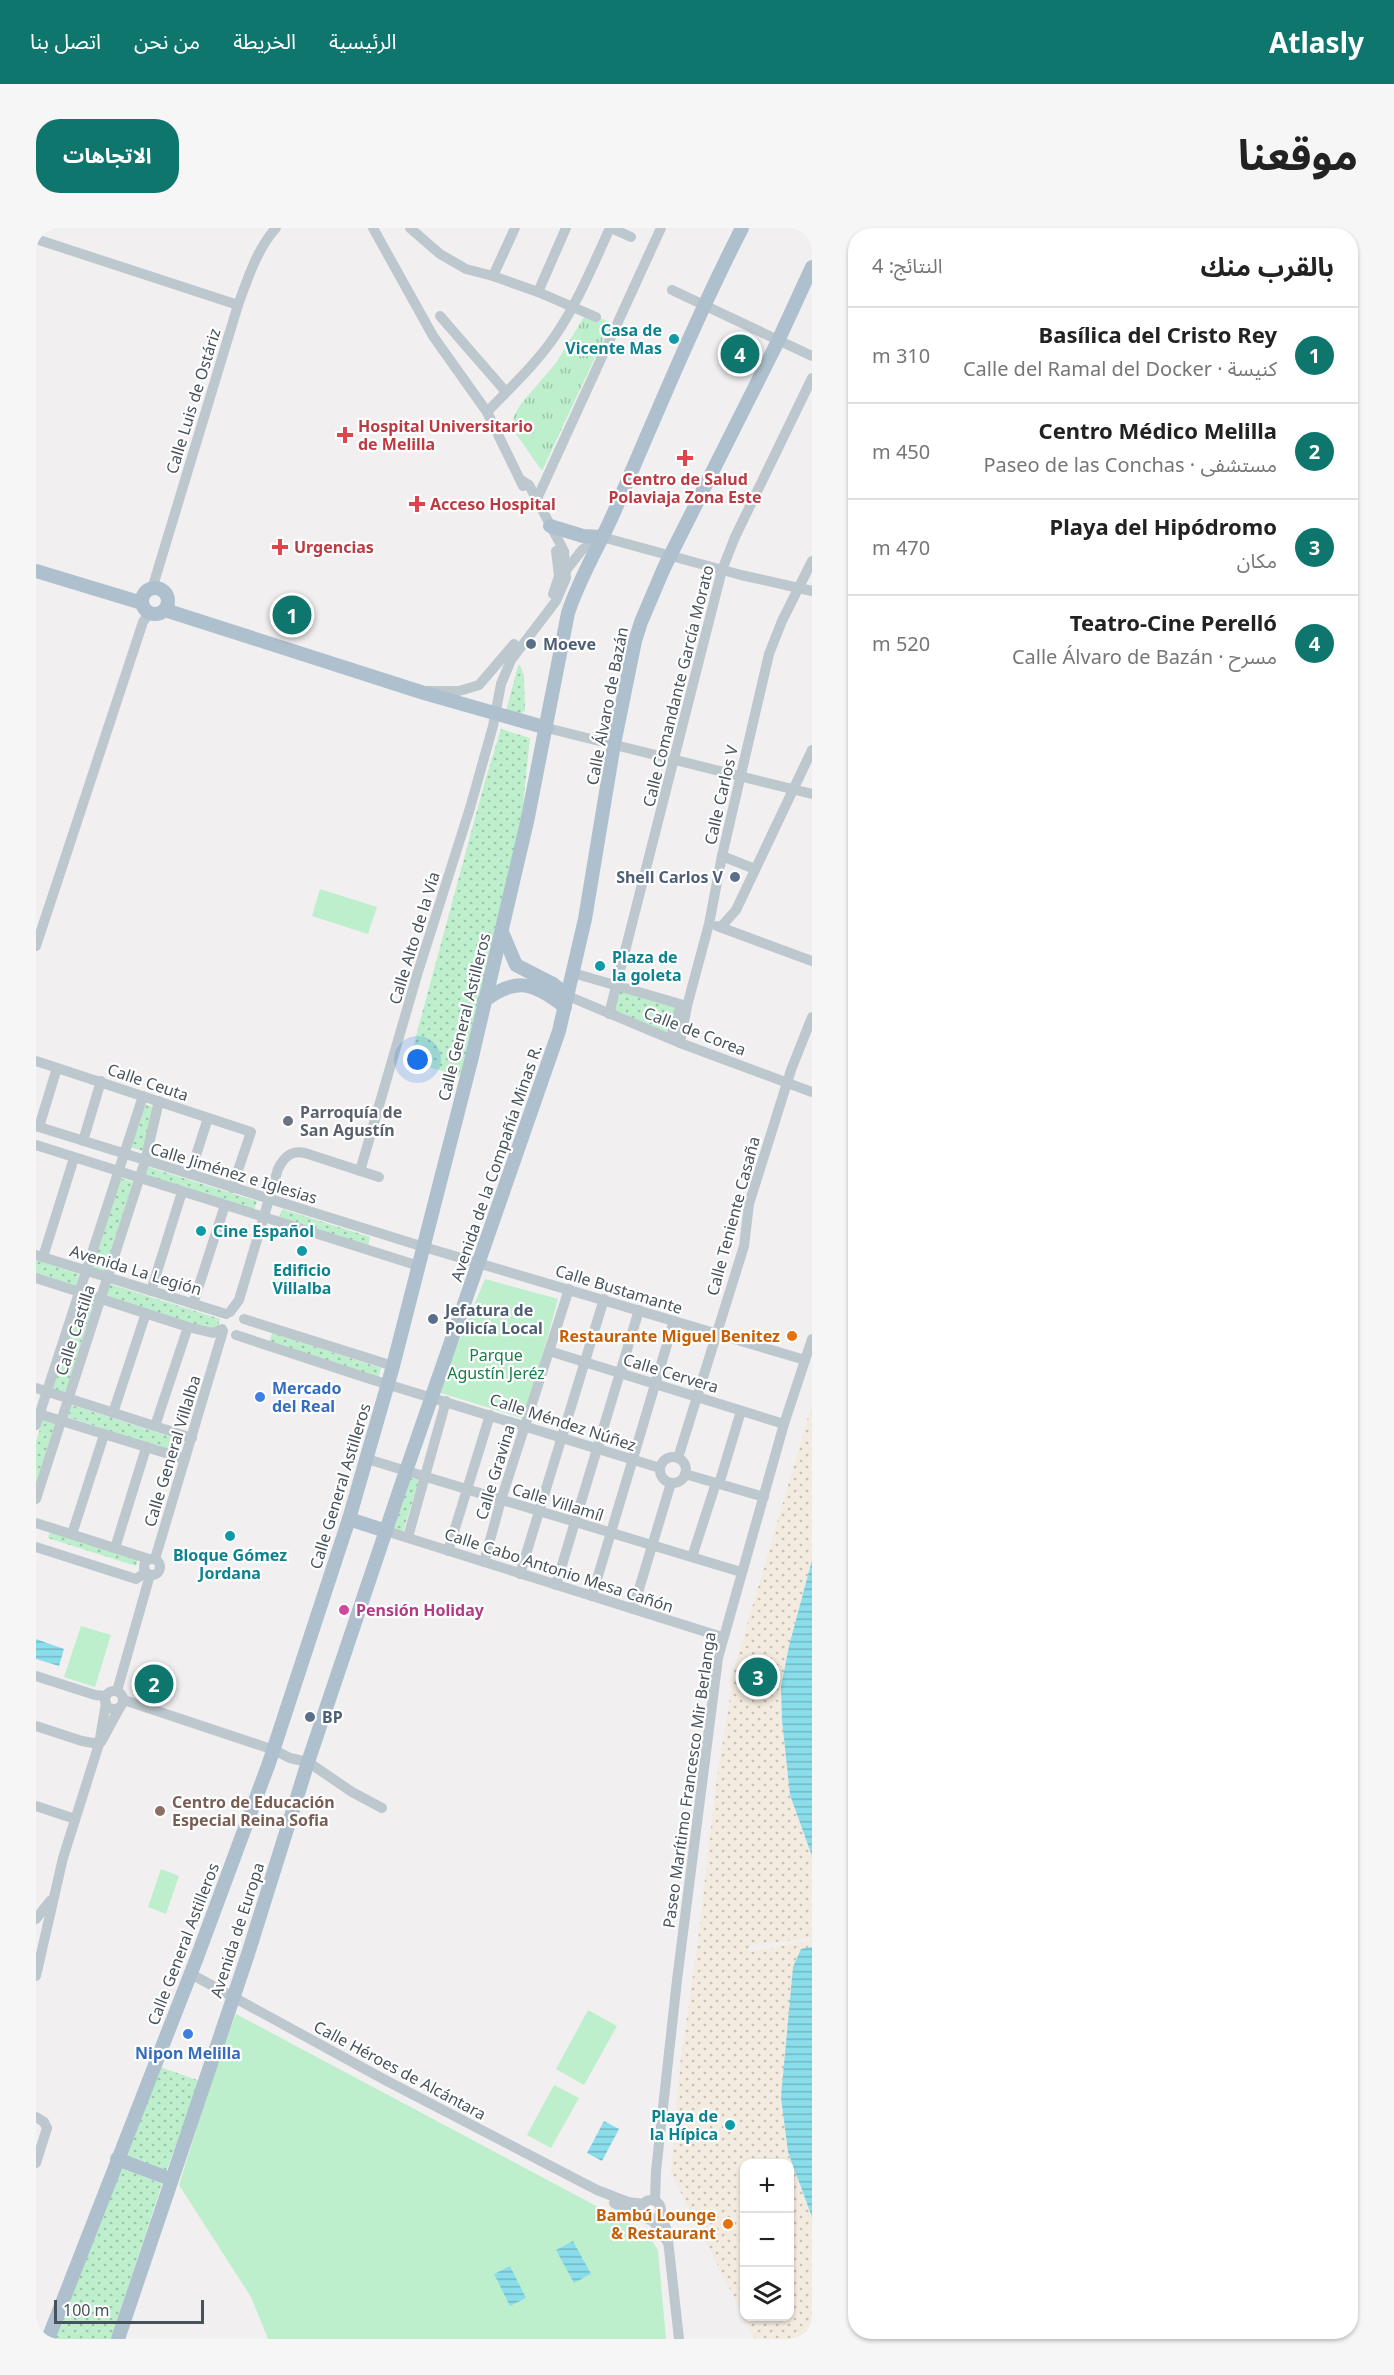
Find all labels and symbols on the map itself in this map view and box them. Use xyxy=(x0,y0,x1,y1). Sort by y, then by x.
place label: Casa de Vicente Mas xyxy=(565,319,662,359)
street label: Calle Luis de Ostáriz xyxy=(160,326,226,476)
marker: Casa de Vicente Mas xyxy=(667,332,681,346)
pin: 4 xyxy=(720,332,760,376)
place label: Hospital Universitario de Melilla xyxy=(358,415,533,455)
marker: Hospital Universitario de Melilla xyxy=(336,426,354,444)
marker: Centro de Salud Polaviaja Zona Este xyxy=(676,449,694,467)
place label: Centro de Salud Polaviaja Zona Este xyxy=(608,468,762,508)
place label: Acceso Hospital xyxy=(430,493,556,515)
marker: Acceso Hospital xyxy=(408,495,426,513)
place label: Urgencias xyxy=(294,536,374,558)
marker: Urgencias xyxy=(271,538,289,556)
street label: Calle Comandante García Morato xyxy=(637,563,719,809)
pin: 1 xyxy=(272,592,312,638)
street label: Calle Álvaro de Bazán xyxy=(581,625,633,787)
place label: Moeve xyxy=(543,633,596,655)
marker: Moeve xyxy=(524,637,538,651)
street label: Calle Carlos V xyxy=(699,743,743,847)
place label: Shell Carlos V xyxy=(616,866,724,888)
street label: Calle Alto de la Vía xyxy=(383,869,445,1007)
marker: Shell Carlos V xyxy=(728,870,742,884)
street label: Calle General Astilleros xyxy=(432,931,496,1103)
place label: Plaza de la goleta xyxy=(612,946,681,986)
marker: Plaza de la goleta xyxy=(593,959,607,973)
street label: Calle de Corea xyxy=(641,1001,749,1061)
street label: Avenida de la Compañía Minas R. xyxy=(445,1042,547,1284)
your location xyxy=(403,1045,432,1074)
street label: Calle Ceuta xyxy=(105,1058,191,1106)
place label: Parroquía de San Agustín xyxy=(300,1101,402,1141)
marker: Parroquía de San Agustín xyxy=(281,1114,295,1128)
street label: Calle Teniente Casaña xyxy=(701,1134,765,1298)
street label: Calle Jiménez e Iglesias xyxy=(148,1137,320,1209)
place label: Cine Español xyxy=(213,1220,314,1242)
marker: Cine Español xyxy=(194,1224,208,1238)
street label: Avenida La Legión xyxy=(67,1239,205,1301)
marker: Edificio Villalba xyxy=(295,1244,309,1258)
place label: Edificio Villalba xyxy=(273,1259,331,1299)
street label: Calle Bustamante xyxy=(553,1259,685,1319)
street label: Calle Castilla xyxy=(50,1282,100,1378)
place label: Jefatura de Policía Local xyxy=(443,1299,543,1339)
marker: Jefatura de Policía Local xyxy=(426,1312,440,1326)
place label: Restaurante Miguel Benitez xyxy=(559,1325,780,1347)
marker: Restaurante Miguel Benitez xyxy=(785,1329,799,1343)
park label: Parque Agustín Jeréz xyxy=(447,1344,545,1384)
street label: Calle Cervera xyxy=(621,1348,721,1398)
street label: Calle General Villalba xyxy=(138,1372,206,1530)
place label: Mercado del Real xyxy=(272,1377,341,1417)
street label: Calle Méndez Núñez xyxy=(487,1388,639,1456)
marker: Mercado del Real xyxy=(253,1390,267,1404)
street label: Calle General Astilleros xyxy=(304,1400,376,1572)
street label: Calle Gravina xyxy=(470,1422,520,1522)
street label: Calle Villamíl xyxy=(509,1478,607,1526)
street label: Calle Cabo Antonio Mesa Cañón xyxy=(442,1523,676,1617)
marker: Bloque Gómez Jordana xyxy=(223,1529,237,1543)
place label: Bloque Gómez Jordana xyxy=(173,1544,287,1584)
place label: Pensión Holiday xyxy=(356,1599,485,1621)
marker: Pensión Holiday xyxy=(337,1603,351,1617)
street label: Paseo Marítimo Francesco Mir Berlanga xyxy=(657,1631,721,1929)
pin: 3 xyxy=(738,1654,778,1700)
pin: 2 xyxy=(134,1662,174,1706)
place label: BP xyxy=(322,1706,343,1728)
marker: BP xyxy=(303,1710,317,1724)
place label: Centro de Educación Especial Reina Sofia xyxy=(172,1791,335,1831)
marker: Centro de Educación Especial Reina Sofia xyxy=(153,1804,167,1818)
street label: Calle General Astilleros xyxy=(142,1860,224,2028)
street label: Avenida de Europa xyxy=(205,1860,269,2000)
street label: Calle Héroes de Alcántara xyxy=(310,2015,490,2125)
marker: Nipon Melilla xyxy=(181,2027,195,2041)
place label: Nipon Melilla xyxy=(135,2042,241,2064)
place label: Playa de la Hípica xyxy=(650,2105,718,2145)
marker: Playa de la Hípica xyxy=(723,2118,737,2132)
place label: Bambú Lounge & Restaurant xyxy=(596,2204,716,2244)
marker: Bambú Lounge & Restaurant xyxy=(721,2217,735,2231)
scale bar xyxy=(54,2297,204,2324)

